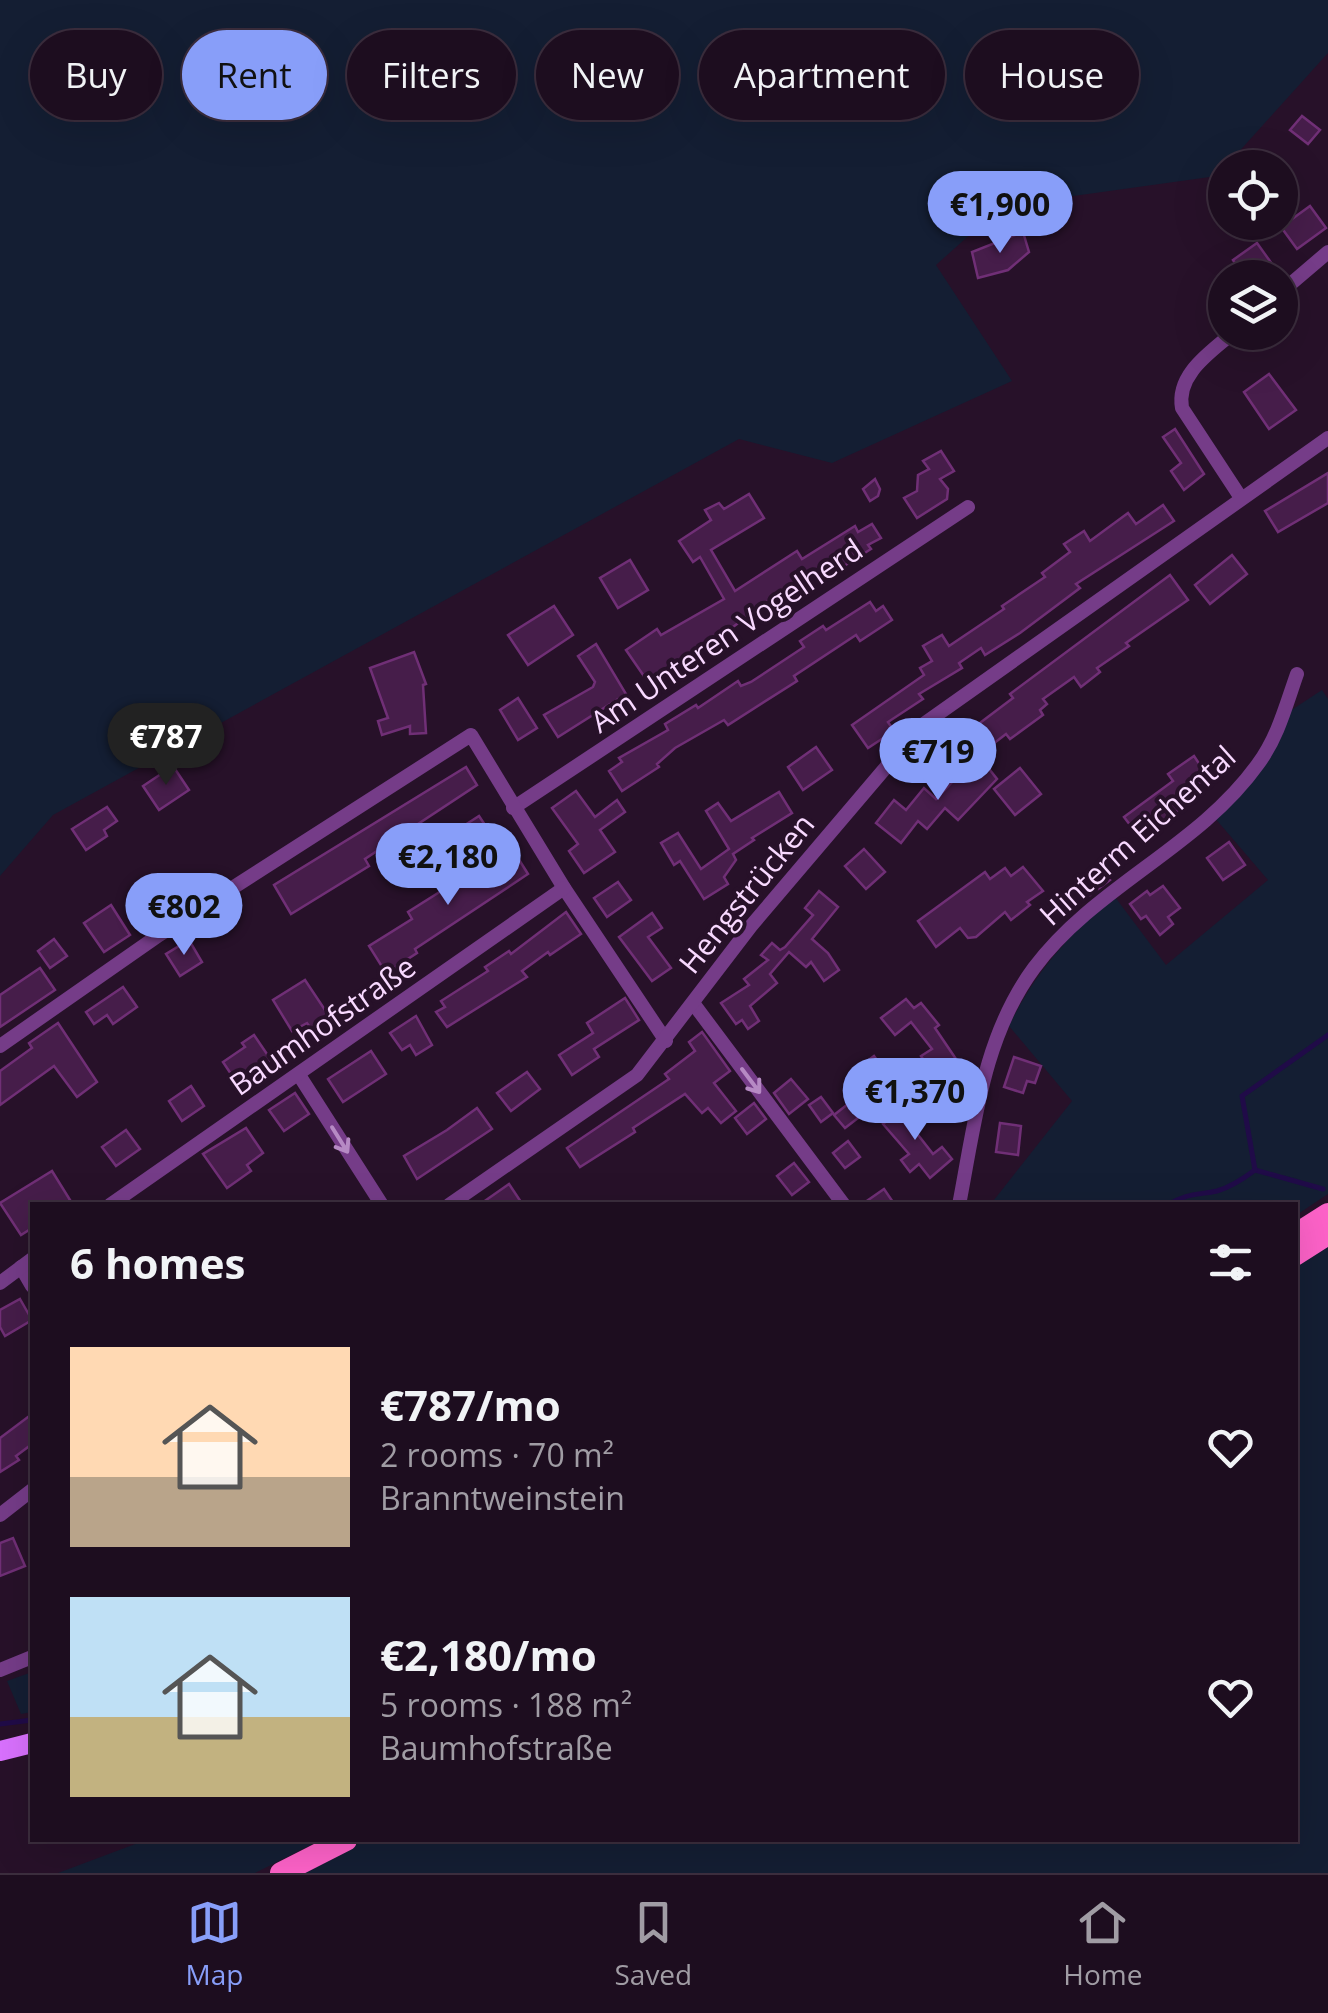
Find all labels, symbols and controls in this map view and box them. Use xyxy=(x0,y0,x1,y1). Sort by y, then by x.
chip: Buy xyxy=(30,30,162,120)
chip: Rent xyxy=(182,30,327,120)
chip: Filters xyxy=(347,30,516,120)
chip: New xyxy=(536,30,679,120)
chip: Apartment xyxy=(699,30,945,120)
chip: House xyxy=(965,30,1139,120)
map controls xyxy=(1208,150,1298,350)
button: locate xyxy=(1208,150,1298,240)
pin: €1,900 xyxy=(919,171,1081,256)
text: €1,900 xyxy=(950,182,1050,225)
button: layers xyxy=(1208,260,1298,350)
street label: Am Unteren Vogelherd xyxy=(582,528,870,742)
pin: €787 xyxy=(107,703,225,788)
text: €787 xyxy=(129,714,203,757)
pin: €719 xyxy=(879,718,997,803)
text: €719 xyxy=(901,729,975,772)
street label: Hinterm Eichental xyxy=(1030,736,1244,934)
street label: Hengstrücken xyxy=(669,804,823,982)
pin: €2,180 xyxy=(367,823,529,908)
text: €2,180 xyxy=(398,834,498,877)
pin: €802 xyxy=(125,873,243,958)
text: €802 xyxy=(147,884,221,927)
street label: Baumhofstraße xyxy=(221,946,423,1104)
pin: €1,370 xyxy=(834,1058,996,1143)
one-way arrow xyxy=(741,1067,762,1094)
text: €1,370 xyxy=(865,1069,965,1112)
one-way arrow xyxy=(330,1125,351,1154)
text: 6 homes xyxy=(70,1234,245,1291)
icon: filters xyxy=(1203,1235,1258,1290)
text: €787/mo xyxy=(380,1376,561,1433)
icon: home xyxy=(150,1387,270,1507)
icon: heart xyxy=(1203,1420,1258,1475)
text: 2 rooms · 70 m² xyxy=(380,1433,614,1476)
text: Branntweinstein xyxy=(380,1476,625,1519)
text: €2,180/mo xyxy=(380,1626,597,1683)
icon: home xyxy=(150,1637,270,1757)
icon: heart xyxy=(1203,1670,1258,1725)
text: 5 rooms · 188 m² xyxy=(380,1683,632,1726)
text: Baumhofstraße xyxy=(380,1726,613,1769)
tab: Map xyxy=(186,1895,243,1993)
tab: Saved xyxy=(614,1895,692,1993)
tab: Home xyxy=(1063,1895,1142,1993)

